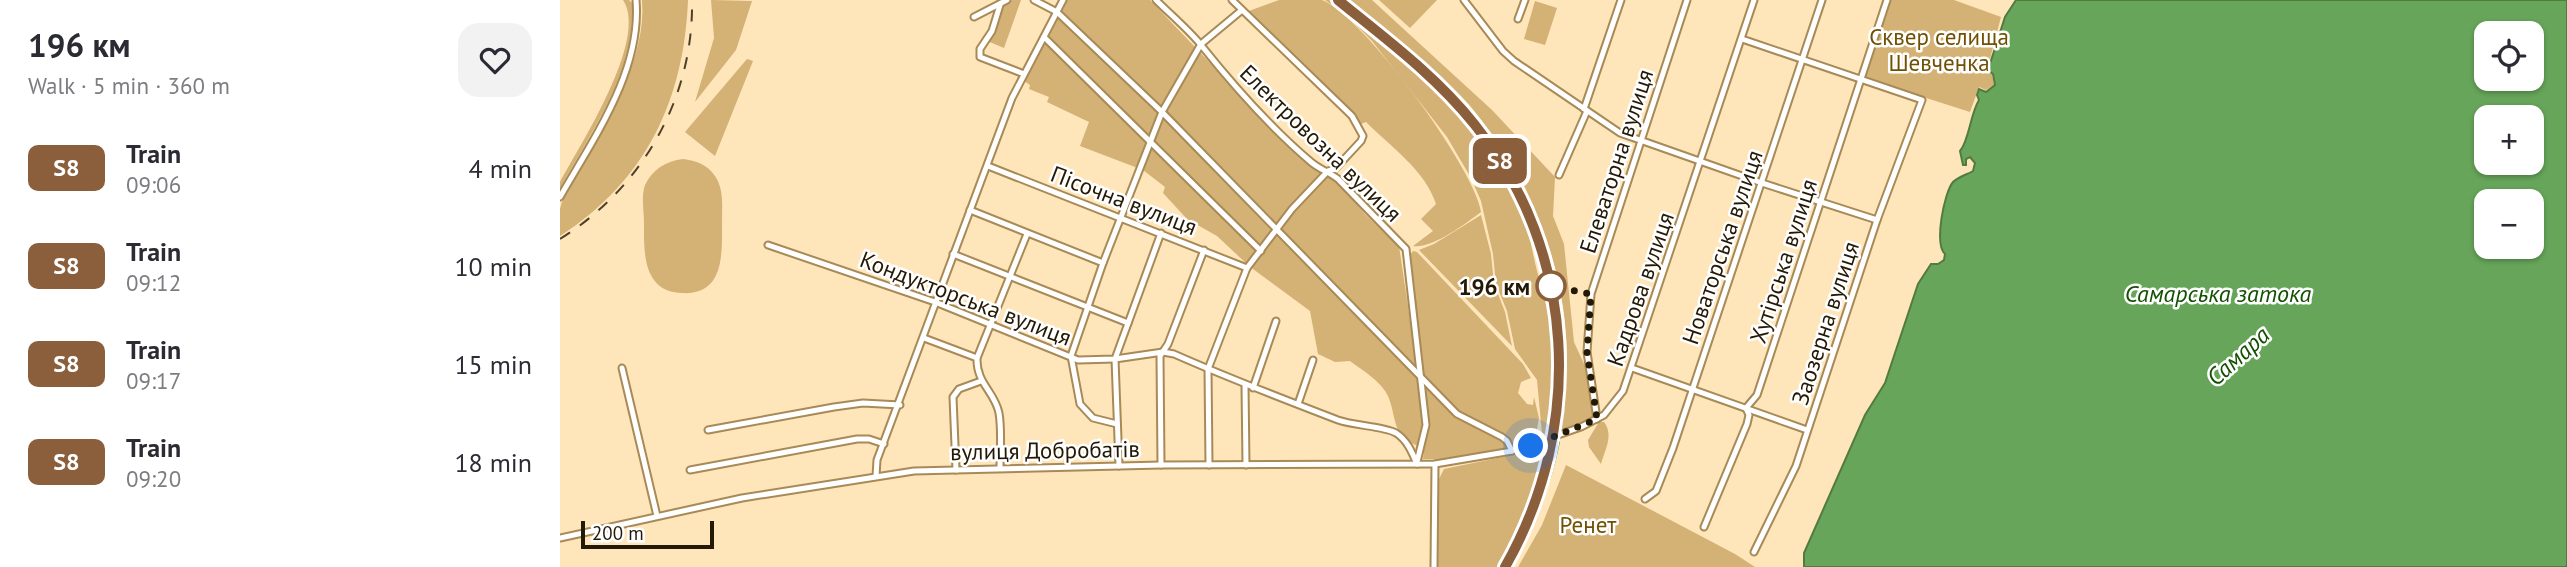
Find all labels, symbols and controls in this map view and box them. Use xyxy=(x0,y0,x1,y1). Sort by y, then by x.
map controls xyxy=(2474,21,2544,259)
button: locate xyxy=(2474,21,2544,91)
park label: Сквер селища Шевченка xyxy=(1869,22,2009,77)
text: 196 км xyxy=(28,23,131,66)
button: heart xyxy=(458,23,532,97)
street label: Електровозна вулиця xyxy=(1234,58,1408,228)
street label: Елеваторна вулиця xyxy=(1573,65,1659,257)
text: Walk · 5 min · 360 m xyxy=(28,71,230,100)
button: + xyxy=(2474,105,2544,175)
text: Train xyxy=(126,137,181,170)
line badge: S8 xyxy=(1468,138,1532,184)
text: S8 xyxy=(1487,145,1513,176)
street label: Новаторська вулиця xyxy=(1675,146,1769,348)
text: S8 xyxy=(53,152,80,183)
text: 4 min xyxy=(469,152,532,185)
street label: Пісочна вулиця xyxy=(1047,159,1201,241)
text: 09:06 xyxy=(126,170,181,199)
street label: Хутірська вулиця xyxy=(1743,175,1823,347)
button: − xyxy=(2474,189,2544,259)
street label: Кадрова вулиця xyxy=(1600,208,1680,370)
text: Train xyxy=(126,235,181,268)
street label: Заозерна вулиця xyxy=(1785,238,1865,408)
street label: Кондукторська вулиця xyxy=(856,244,1076,352)
text: S8 xyxy=(53,250,80,281)
text: 10 min xyxy=(454,250,532,283)
text: 09:12 xyxy=(126,268,181,297)
marker: 196 км xyxy=(1536,271,1566,301)
place label: 196 км xyxy=(1458,272,1530,301)
water label: Самарська затока xyxy=(2125,278,2311,309)
water label: Самара xyxy=(2200,319,2276,392)
text: Train xyxy=(126,333,181,366)
text: S8 xyxy=(53,348,80,379)
text: 15 min xyxy=(454,348,532,381)
text: 09:17 xyxy=(126,366,181,395)
your location xyxy=(1513,428,1548,463)
text: Train xyxy=(126,431,181,464)
street label: вулиця Добробатів xyxy=(950,434,1140,466)
text: S8 xyxy=(53,446,80,477)
text: 18 min xyxy=(454,446,532,479)
text: 09:20 xyxy=(126,464,181,493)
park label: Ренет xyxy=(1560,510,1617,539)
scale bar xyxy=(581,518,714,550)
text: 200 m xyxy=(592,521,644,545)

